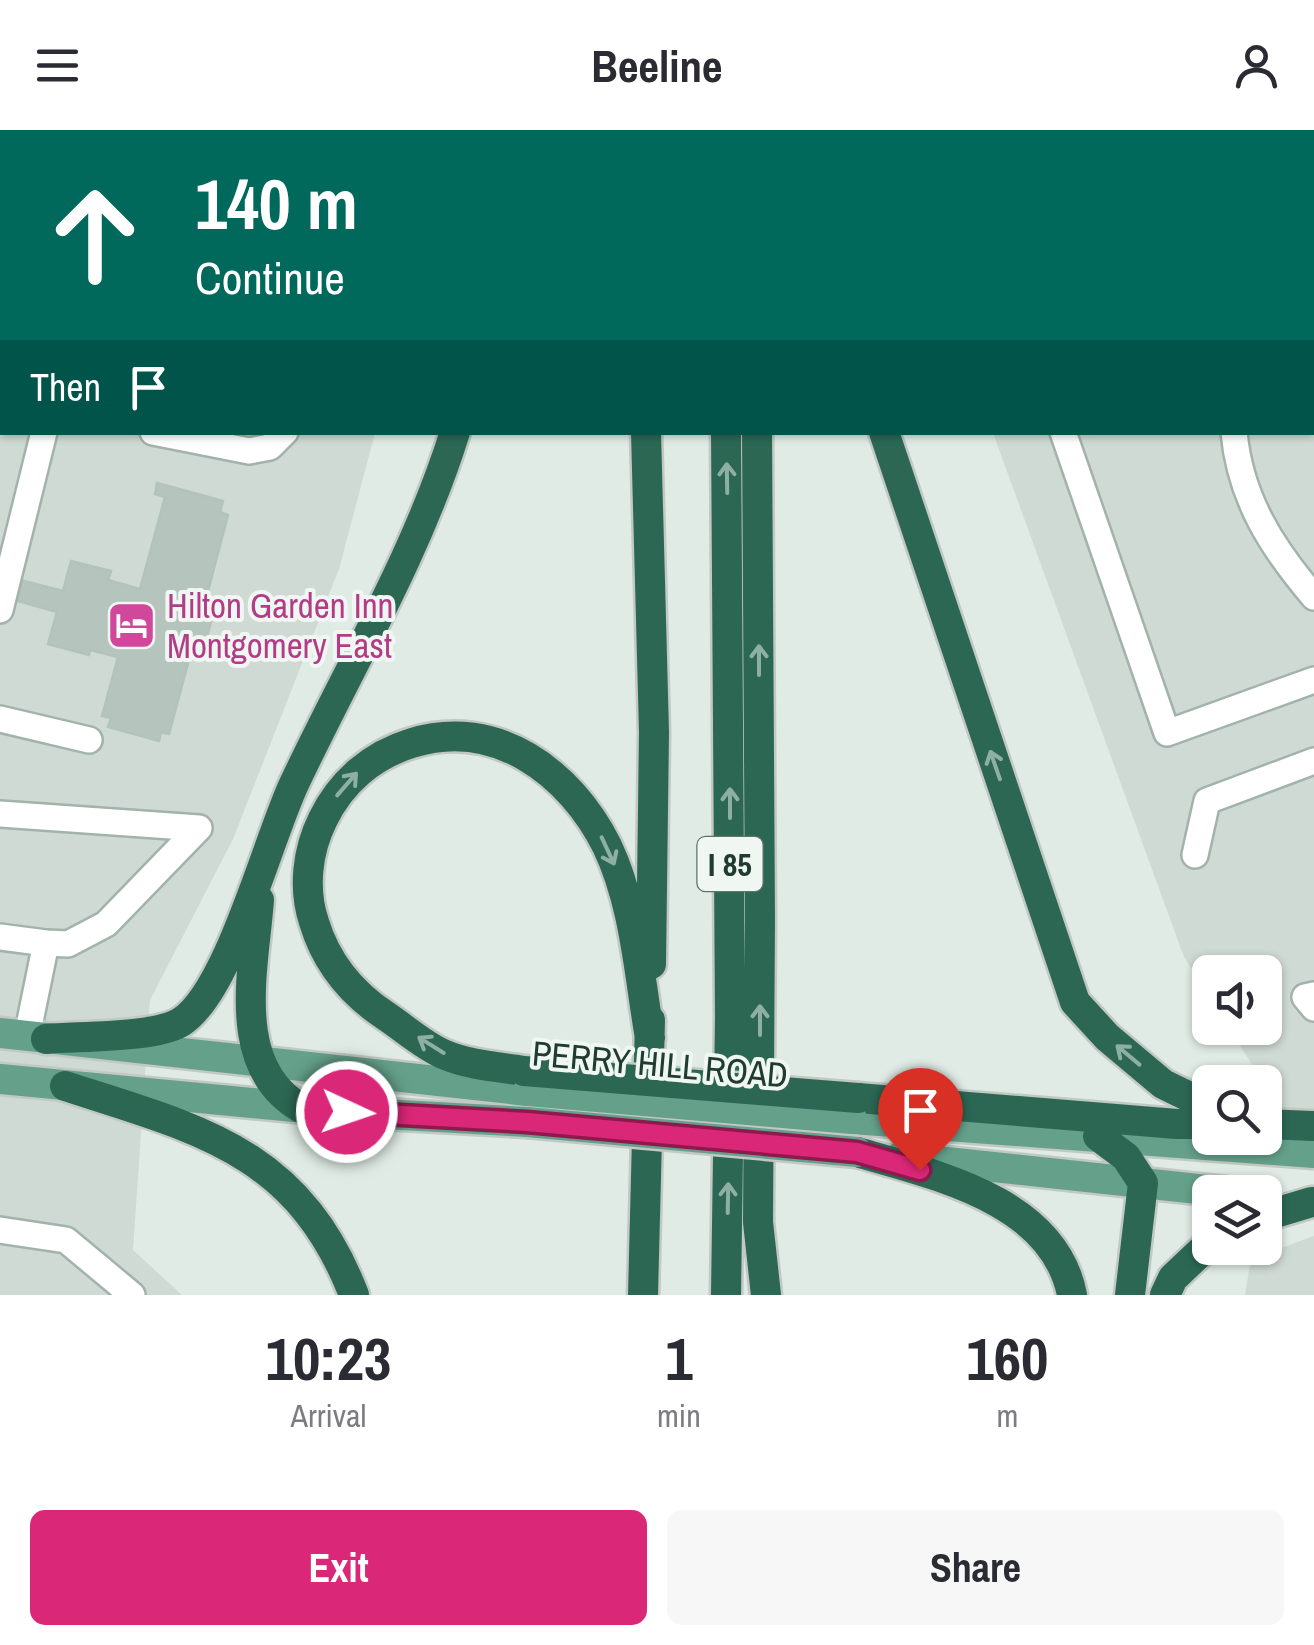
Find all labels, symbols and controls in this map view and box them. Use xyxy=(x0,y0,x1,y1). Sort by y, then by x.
text: Beeline xyxy=(591,35,723,96)
icon: menu xyxy=(30,38,85,93)
icon: person xyxy=(1229,38,1284,93)
text: 140 m xyxy=(195,157,358,251)
icon: ahead xyxy=(30,170,160,300)
text: Continue xyxy=(195,247,345,308)
icon: arrive xyxy=(121,360,176,415)
text: Then xyxy=(30,362,101,413)
one-way arrow xyxy=(717,462,736,494)
place label: Hilton Garden Inn Montgomery East xyxy=(167,582,394,669)
hotel icon: Hilton Garden Inn Montgomery East xyxy=(106,599,158,651)
one-way arrow xyxy=(750,644,768,676)
one-way arrow xyxy=(985,750,1003,782)
one-way arrow xyxy=(336,772,359,797)
one-way arrow xyxy=(720,787,740,820)
one-way arrow xyxy=(599,836,618,866)
road number: I 85 xyxy=(698,837,762,891)
map controls xyxy=(1192,955,1282,1265)
button: sound xyxy=(1192,955,1282,1045)
one-way arrow xyxy=(750,1004,769,1036)
street label: PERRY HILL ROAD xyxy=(530,1029,790,1099)
one-way arrow xyxy=(417,1035,446,1055)
one-way arrow xyxy=(1116,1044,1142,1066)
position arrow xyxy=(295,1060,399,1164)
button: search xyxy=(1192,1065,1282,1155)
pin xyxy=(878,1068,963,1171)
icon: arrive xyxy=(893,1083,948,1138)
button: layers xyxy=(1192,1175,1282,1265)
one-way arrow xyxy=(718,1182,737,1214)
text: 10:23 xyxy=(266,1318,391,1399)
text: 1 xyxy=(665,1318,693,1399)
text: 160 xyxy=(966,1318,1048,1399)
text: Arrival xyxy=(291,1394,366,1437)
text: min xyxy=(657,1394,701,1437)
text: m xyxy=(996,1394,1018,1437)
button: Exit xyxy=(30,1510,647,1625)
button: Share xyxy=(667,1510,1284,1625)

